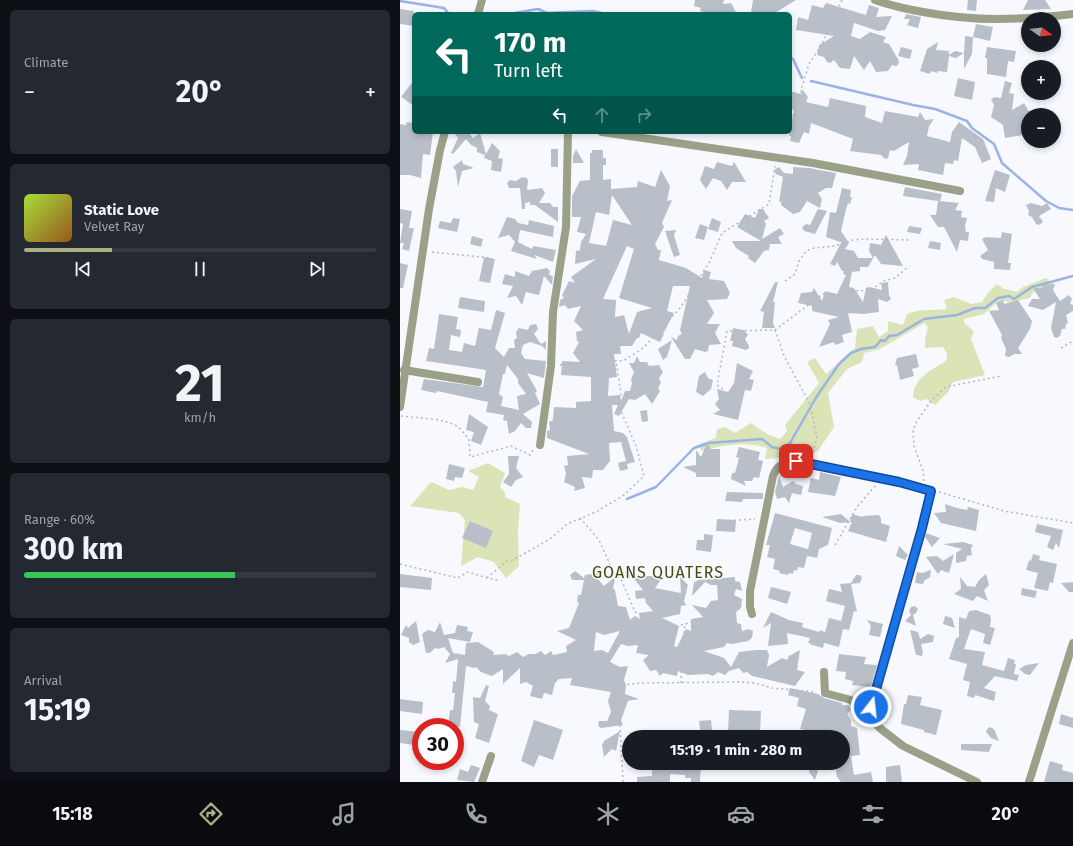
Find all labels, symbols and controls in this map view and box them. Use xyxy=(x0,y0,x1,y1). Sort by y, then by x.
north arrow xyxy=(1021,12,1061,52)
map controls xyxy=(1021,12,1061,148)
text: 170 m xyxy=(494,26,566,59)
icon: left xyxy=(428,28,480,80)
text: Climate xyxy=(24,55,68,70)
text: Turn left xyxy=(494,60,563,82)
button: + xyxy=(1021,60,1061,100)
text: 20° xyxy=(176,74,224,110)
text: − xyxy=(24,79,35,106)
text: + xyxy=(365,79,376,106)
icon: left xyxy=(549,104,571,126)
icon: ahead xyxy=(591,104,613,126)
icon: right xyxy=(633,104,655,126)
button: − xyxy=(1021,108,1061,148)
text: Static Love xyxy=(84,201,159,219)
text: Velvet Ray xyxy=(84,219,144,234)
icon: previous xyxy=(72,258,94,280)
icon: pause xyxy=(189,258,211,280)
icon: next xyxy=(306,258,328,280)
text: 21 xyxy=(175,352,225,415)
text: km/h xyxy=(184,410,216,425)
pin xyxy=(779,444,813,478)
icon: arrive xyxy=(785,450,807,472)
text: Range · 60% xyxy=(24,512,95,527)
text: 300 km xyxy=(24,531,124,567)
district label: GOANS QUATERS xyxy=(592,563,724,582)
text: Arrival xyxy=(24,673,62,688)
position arrow xyxy=(850,686,892,728)
text: 15:19 xyxy=(24,692,91,728)
speed limit sign: 30 xyxy=(412,718,464,770)
text: 15:19 · 1 min · 280 m xyxy=(670,741,802,759)
icon: directions xyxy=(197,800,225,828)
icon: music xyxy=(330,800,358,828)
icon: phone xyxy=(462,800,490,828)
icon: climate xyxy=(594,800,622,828)
icon: car xyxy=(727,800,755,828)
icon: filters xyxy=(859,800,887,828)
text: 15:18 xyxy=(52,803,93,825)
text: 20° xyxy=(992,803,1021,825)

